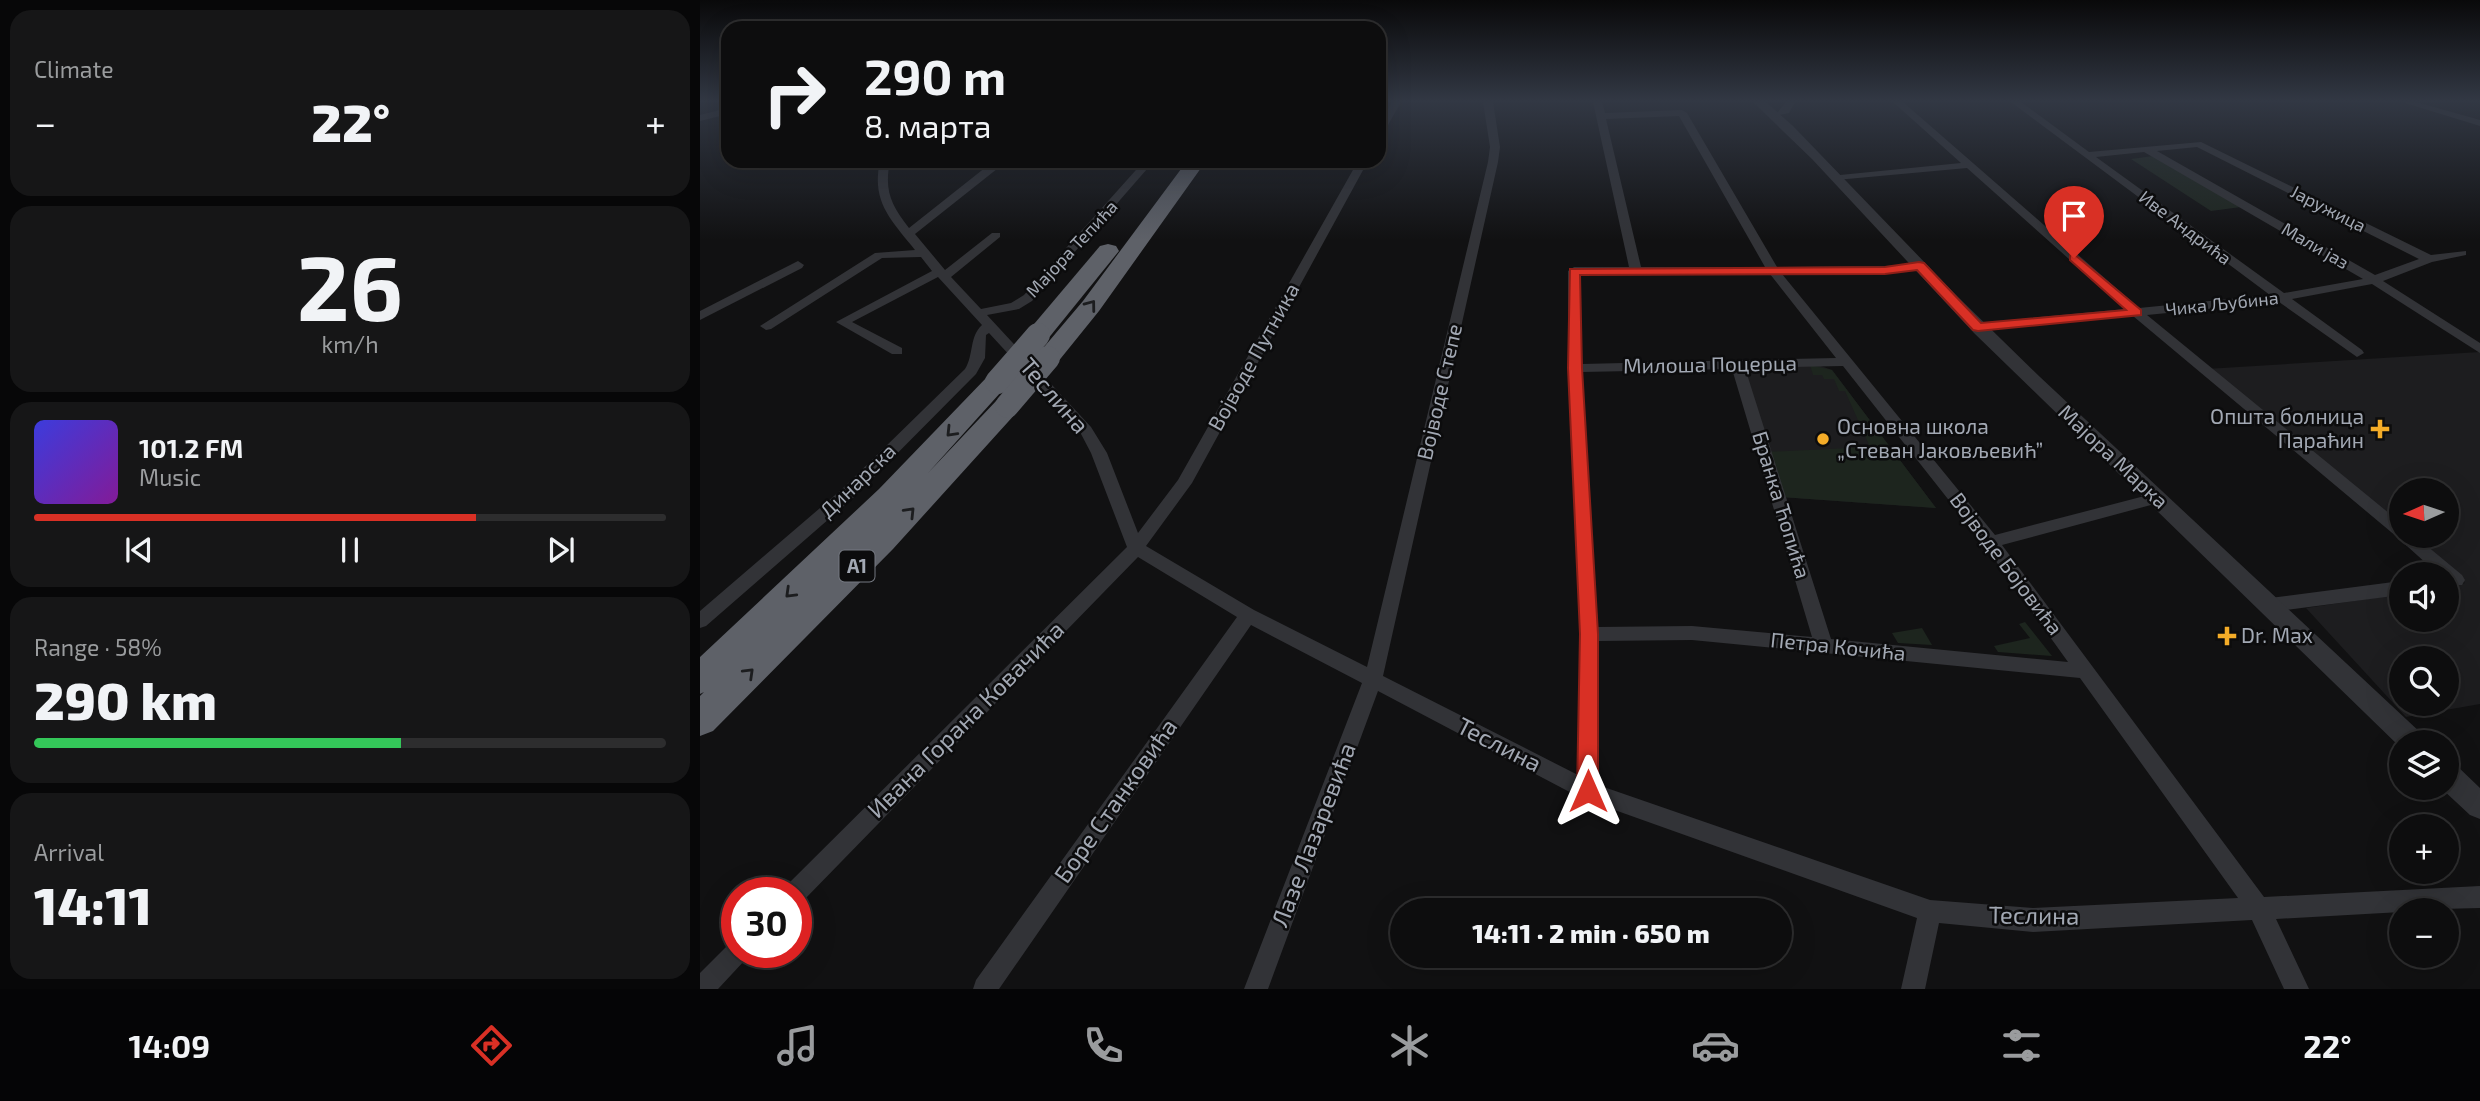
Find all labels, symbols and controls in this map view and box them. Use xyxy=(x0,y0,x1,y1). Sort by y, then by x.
text: 290 m xyxy=(864,46,1006,105)
icon: right xyxy=(749,49,840,140)
text: Climate xyxy=(34,55,114,83)
text: 22° xyxy=(311,90,390,152)
text: − xyxy=(34,99,56,145)
text: + xyxy=(645,99,666,145)
text: 8. марта xyxy=(864,106,992,144)
street label: Јаружица xyxy=(2287,180,2370,236)
street label: Иве Андрића xyxy=(2135,185,2236,269)
pin xyxy=(2044,186,2104,258)
street label: Мајора Тепића xyxy=(1021,195,1122,301)
icon: arrive xyxy=(2055,197,2093,235)
street label: Мали јаз xyxy=(2278,217,2353,273)
text: 26 xyxy=(297,230,403,339)
street label: Војводе Путника xyxy=(1202,278,1304,435)
street label: Чика Љубина xyxy=(2164,286,2280,320)
one-way arrow xyxy=(1083,300,1096,313)
street label: Војводе Степе xyxy=(1411,321,1467,462)
text: km/h xyxy=(321,330,379,358)
street label: Милоша Поцерца xyxy=(1623,349,1797,378)
street label: Теслина xyxy=(1014,351,1096,439)
street label: Мајора Марка xyxy=(2053,399,2174,514)
place label: Општа болница Параћин xyxy=(2210,403,2364,452)
place label: Основна школа „Стеван Јаковљевић” xyxy=(1837,413,2043,462)
marker: Општа болница Параћин xyxy=(2370,419,2390,439)
one-way arrow xyxy=(946,424,959,437)
street label: Бранка Ћопића xyxy=(1748,428,1817,581)
marker: Основна школа „Стеван Јаковљевић” xyxy=(1815,431,1831,447)
text: 101.2 FM xyxy=(139,432,243,463)
street label: Динарска xyxy=(814,438,900,522)
text: Music xyxy=(139,463,201,491)
north arrow xyxy=(2389,478,2459,548)
map controls xyxy=(2389,478,2459,968)
street label: Војводе Бојовића xyxy=(1945,487,2069,640)
one-way arrow xyxy=(902,507,915,520)
icon: previous xyxy=(120,531,158,569)
icon: pause xyxy=(331,531,369,569)
icon: next xyxy=(542,531,580,569)
road number: A1 xyxy=(840,551,874,582)
button: sound xyxy=(2389,562,2459,632)
one-way arrow xyxy=(786,585,799,598)
street label: Ивана Горана Ковачића xyxy=(860,614,1069,823)
place label: Dr. Max xyxy=(2241,622,2313,647)
street label: Петра Кочића xyxy=(1769,626,1907,665)
marker: Dr. Max xyxy=(2219,628,2235,644)
text: Range · 58% xyxy=(34,633,162,661)
button: search xyxy=(2389,646,2459,716)
text: 290 km xyxy=(34,668,217,730)
one-way arrow xyxy=(741,668,754,681)
street label: Теслина xyxy=(1453,710,1547,777)
street label: Боре Станковића xyxy=(1047,712,1182,888)
button: layers xyxy=(2389,730,2459,800)
street label: Лазе Лазаревића xyxy=(1264,738,1361,931)
position arrow xyxy=(1551,754,1625,828)
button: + xyxy=(2389,814,2459,884)
text: Arrival xyxy=(34,838,104,866)
text: 14:11 xyxy=(34,873,152,935)
speed limit sign: 30 xyxy=(721,877,812,968)
button: − xyxy=(2389,898,2459,968)
street label: Теслина xyxy=(1988,899,2080,930)
text: 14:11 · 2 min · 650 m xyxy=(1472,917,1710,948)
icon: directions xyxy=(467,1021,516,1070)
icon: music xyxy=(773,1021,822,1070)
icon: phone xyxy=(1079,1021,1128,1070)
icon: climate xyxy=(1385,1021,1434,1070)
icon: car xyxy=(1691,1021,1740,1070)
icon: filters xyxy=(1997,1021,2046,1070)
text: 14:09 xyxy=(129,1026,210,1064)
text: 22° xyxy=(2303,1026,2351,1064)

